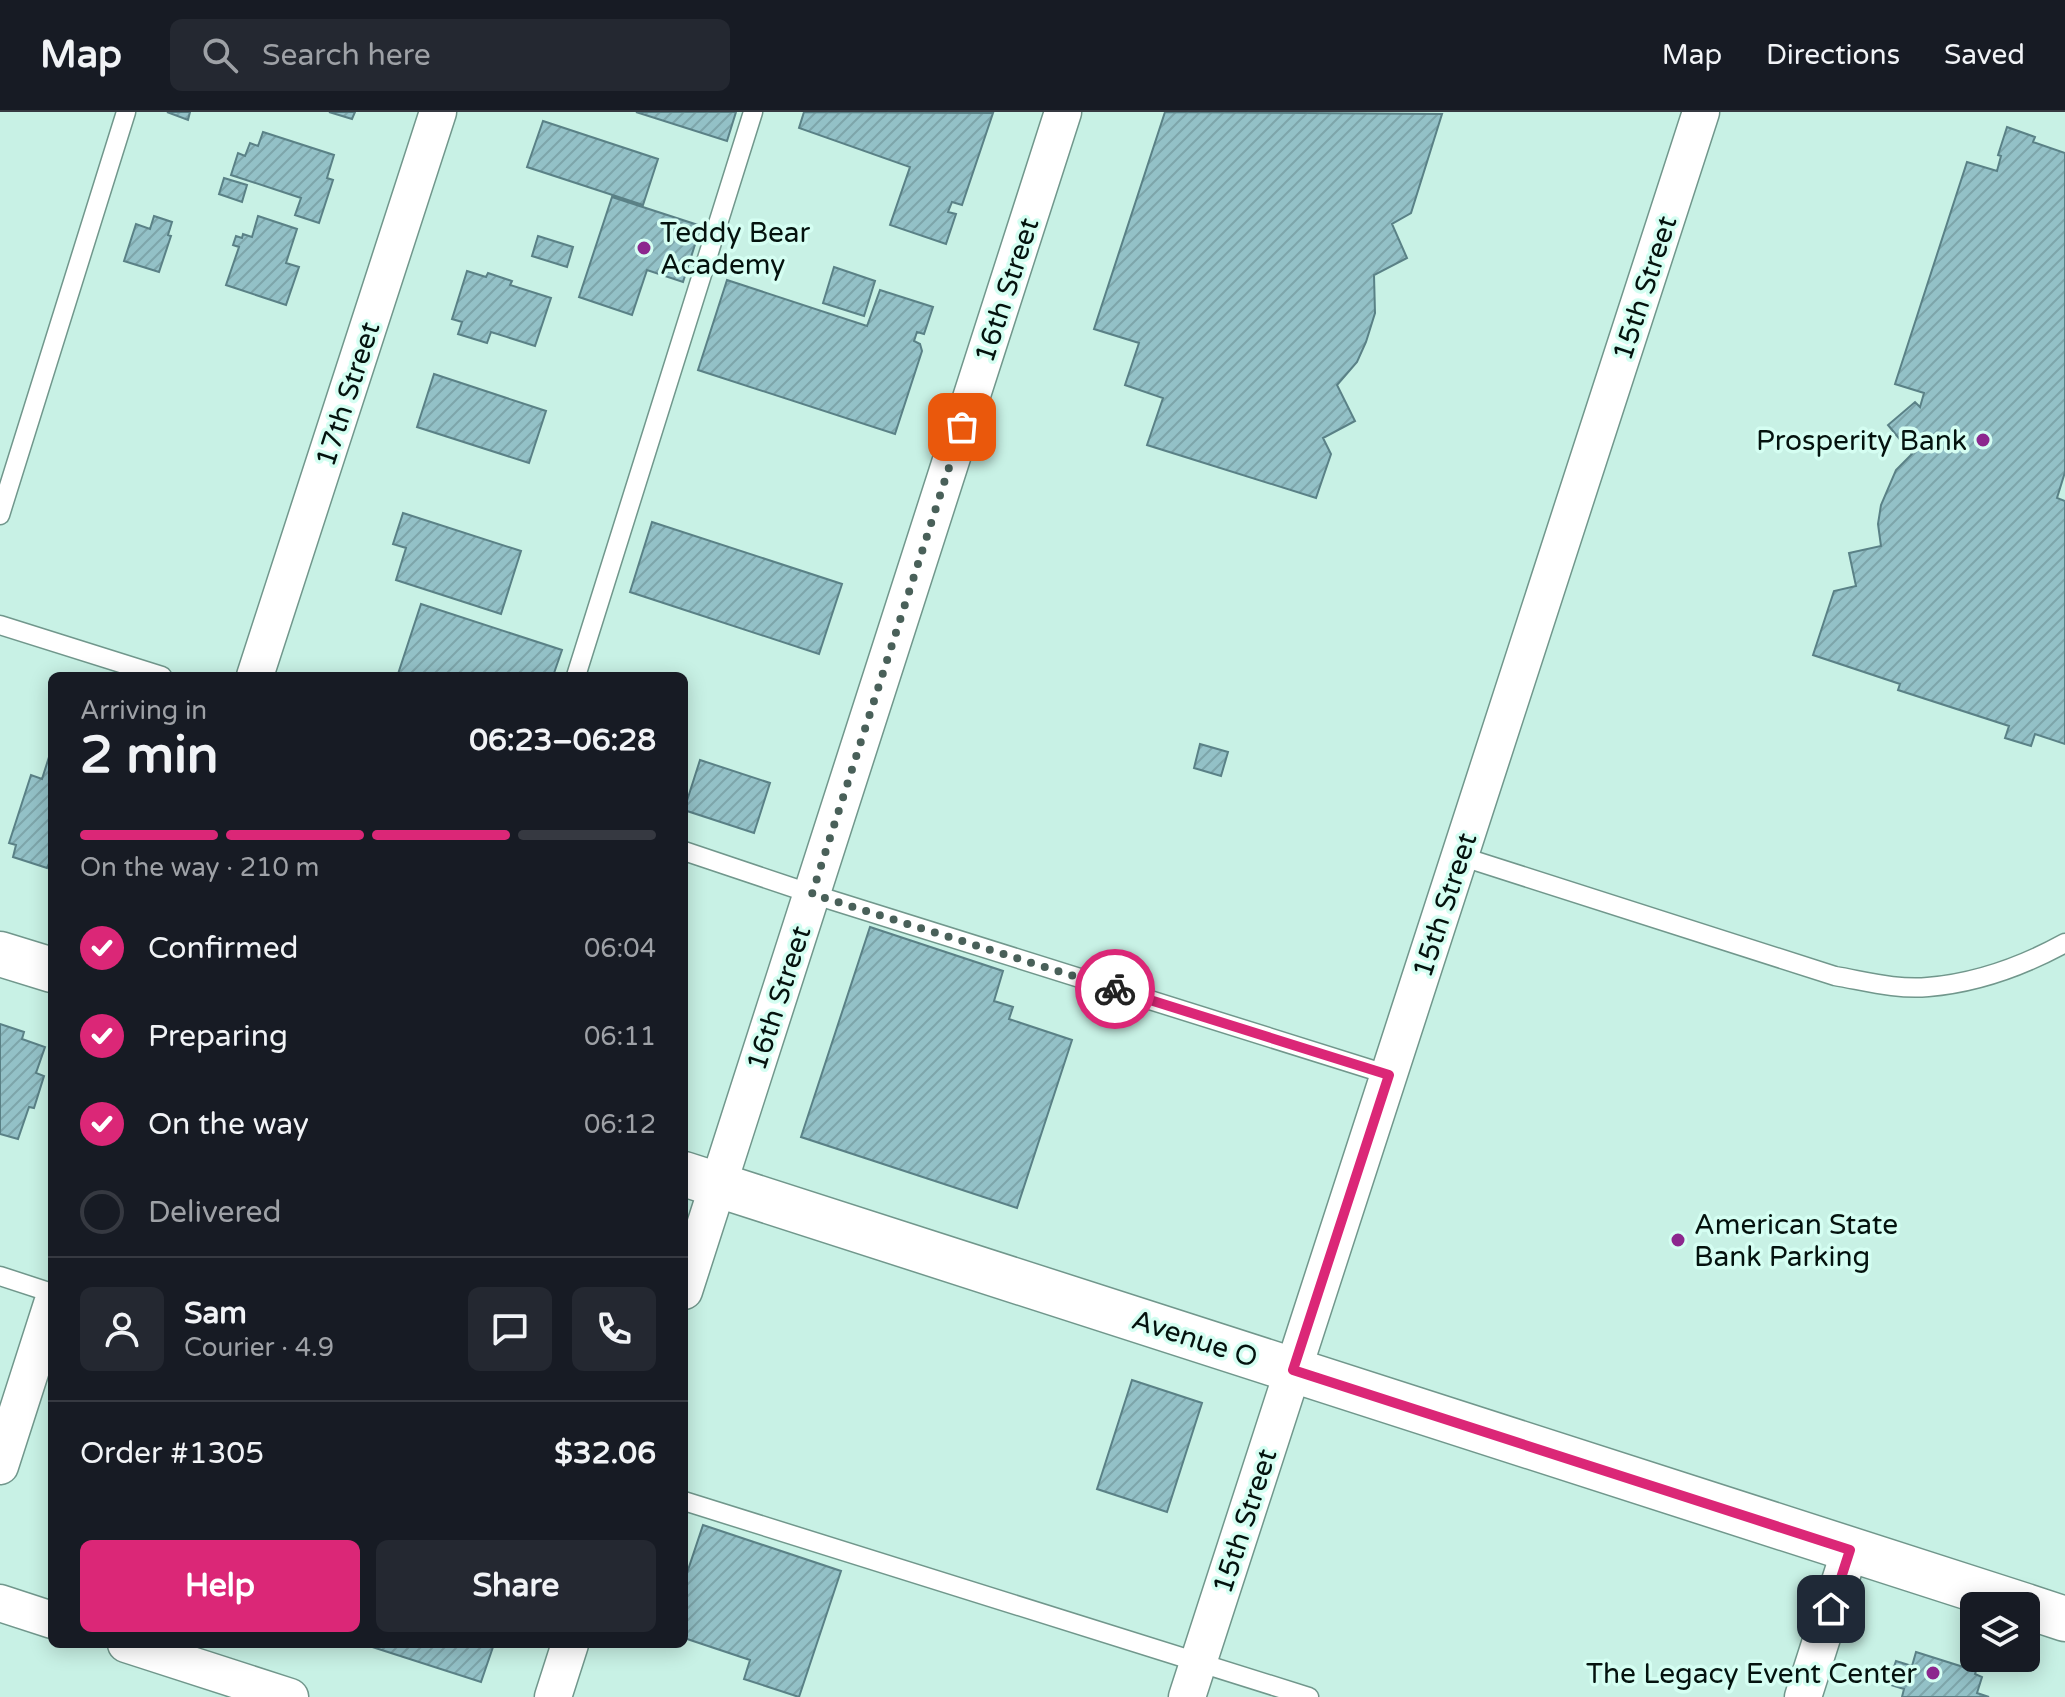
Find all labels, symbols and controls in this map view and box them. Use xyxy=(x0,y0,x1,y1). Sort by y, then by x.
search box xyxy=(170,19,730,91)
text: Map xyxy=(40,32,122,78)
icon: search xyxy=(198,33,242,77)
text: Search here xyxy=(262,37,431,74)
text: Map xyxy=(1662,38,1722,72)
text: Directions xyxy=(1766,38,1900,72)
text: Saved xyxy=(1944,38,2025,72)
street label: 15th Street xyxy=(1606,211,1684,365)
street label: 16th Street xyxy=(968,213,1046,367)
place label: Teddy Bear Academy xyxy=(660,216,811,282)
marker: Teddy Bear Academy xyxy=(635,239,653,257)
street label: 17th Street xyxy=(309,317,387,471)
pin xyxy=(928,393,996,461)
icon: bag xyxy=(940,405,984,449)
place label: Prosperity Bank xyxy=(1756,424,1967,458)
marker: Prosperity Bank xyxy=(1974,431,1992,449)
text: Arriving in xyxy=(80,695,207,726)
text: 06:23–06:28 xyxy=(469,722,656,759)
text: 2 min xyxy=(80,724,219,787)
street label: 15th Street xyxy=(1406,828,1484,982)
text: On the way · 210 m xyxy=(80,852,319,883)
street label: 16th Street xyxy=(740,921,818,1075)
icon: check xyxy=(80,926,124,970)
text: Confirmed xyxy=(148,930,299,967)
text: 06:04 xyxy=(584,933,656,964)
courier xyxy=(1075,949,1155,1029)
icon: bike xyxy=(1093,967,1137,1011)
icon: check xyxy=(80,1014,124,1058)
text: Preparing xyxy=(148,1018,288,1055)
text: 06:11 xyxy=(584,1021,656,1052)
icon: check xyxy=(80,1102,124,1146)
text: On the way xyxy=(148,1106,309,1143)
text: 06:12 xyxy=(584,1109,656,1140)
text: Delivered xyxy=(148,1194,282,1231)
place label: American State Bank Parking xyxy=(1694,1208,1898,1274)
marker: American State Bank Parking xyxy=(1669,1231,1687,1249)
button: person xyxy=(80,1287,164,1371)
button: chat xyxy=(468,1287,552,1371)
button: phone xyxy=(572,1287,656,1371)
text: Sam xyxy=(184,1295,247,1332)
street label: Avenue O xyxy=(1128,1303,1262,1375)
text: Courier · 4.9 xyxy=(184,1332,334,1363)
text: Order #1305 xyxy=(80,1435,264,1472)
text: $32.06 xyxy=(554,1435,656,1472)
street label: 15th Street xyxy=(1206,1444,1284,1598)
button: Help xyxy=(80,1540,360,1632)
button: Share xyxy=(376,1540,656,1632)
pin xyxy=(1797,1575,1865,1643)
icon: home xyxy=(1809,1587,1853,1631)
map controls xyxy=(1960,1592,2040,1672)
button: layers xyxy=(1960,1592,2040,1672)
place label: The Legacy Event Center xyxy=(1586,1657,1917,1691)
marker: The Legacy Event Center xyxy=(1924,1664,1942,1682)

